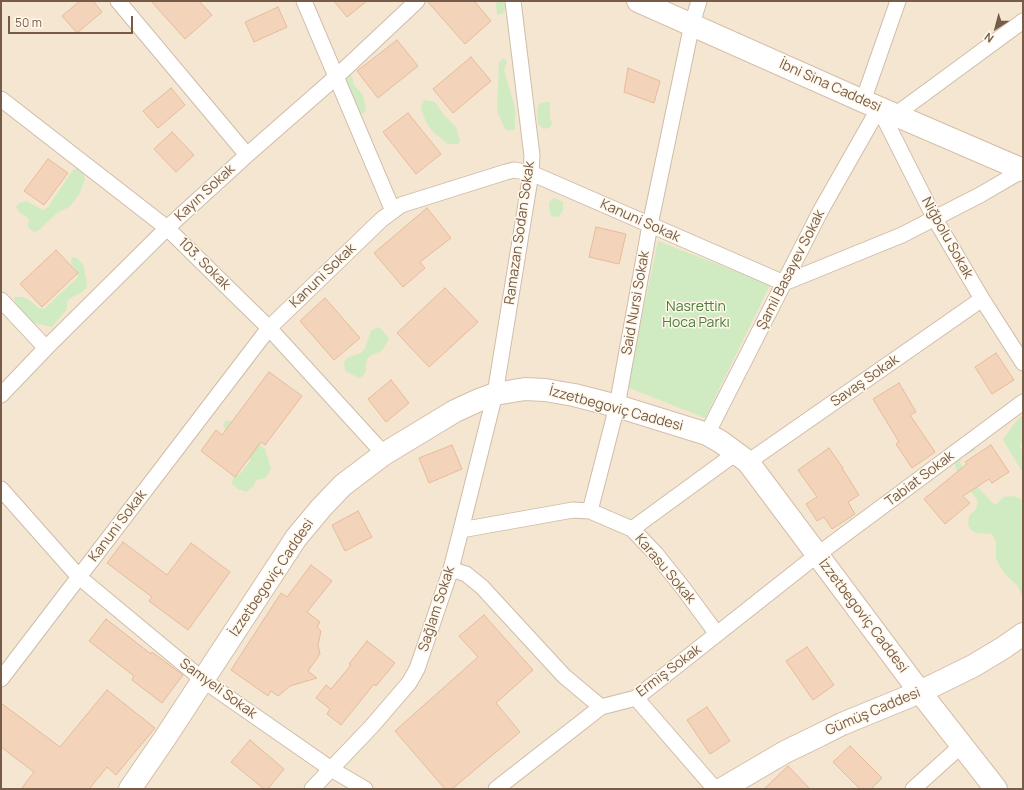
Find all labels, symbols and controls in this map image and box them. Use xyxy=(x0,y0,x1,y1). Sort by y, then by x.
scale bar xyxy=(10,8,135,34)
north arrow xyxy=(976,8,1016,48)
text: 50 m xyxy=(15,14,42,31)
text: N xyxy=(981,30,996,47)
street label: İbni Sina Caddesi xyxy=(776,56,884,116)
street label: Ramazan Sodan Sokak xyxy=(502,160,538,306)
street label: Kayın Sokak xyxy=(171,161,239,225)
street label: Niğbolu Sokak xyxy=(918,194,976,282)
street label: Kanuni Sokak xyxy=(597,196,683,246)
street label: Şamil Basayev Sokak xyxy=(754,207,828,333)
street label: 103. Sokak xyxy=(174,234,234,294)
street label: Kanuni Sokak xyxy=(286,240,360,312)
street label: Said Nursi Sokak xyxy=(619,250,653,356)
park label: Nasrettin Hoca Parkı xyxy=(662,299,730,332)
street label: Savaş Sokak xyxy=(828,351,902,411)
street label: İzzetbegoviç Caddesi xyxy=(547,383,685,435)
street label: Tabiat Sokak xyxy=(882,448,958,510)
street label: Kanuni Sokak xyxy=(86,487,150,565)
street label: İzzetbegoviç Caddesi xyxy=(226,516,318,640)
street label: Karasu Sokak xyxy=(631,531,699,607)
street label: İzzetbegoviç Caddesi xyxy=(815,556,911,676)
street label: Sağlam Sokak xyxy=(415,564,459,654)
street label: Ermiş Sokak xyxy=(633,641,705,701)
street label: Samyeli Sokak xyxy=(176,655,260,723)
street label: Gümüş Caddesi xyxy=(823,684,923,740)

